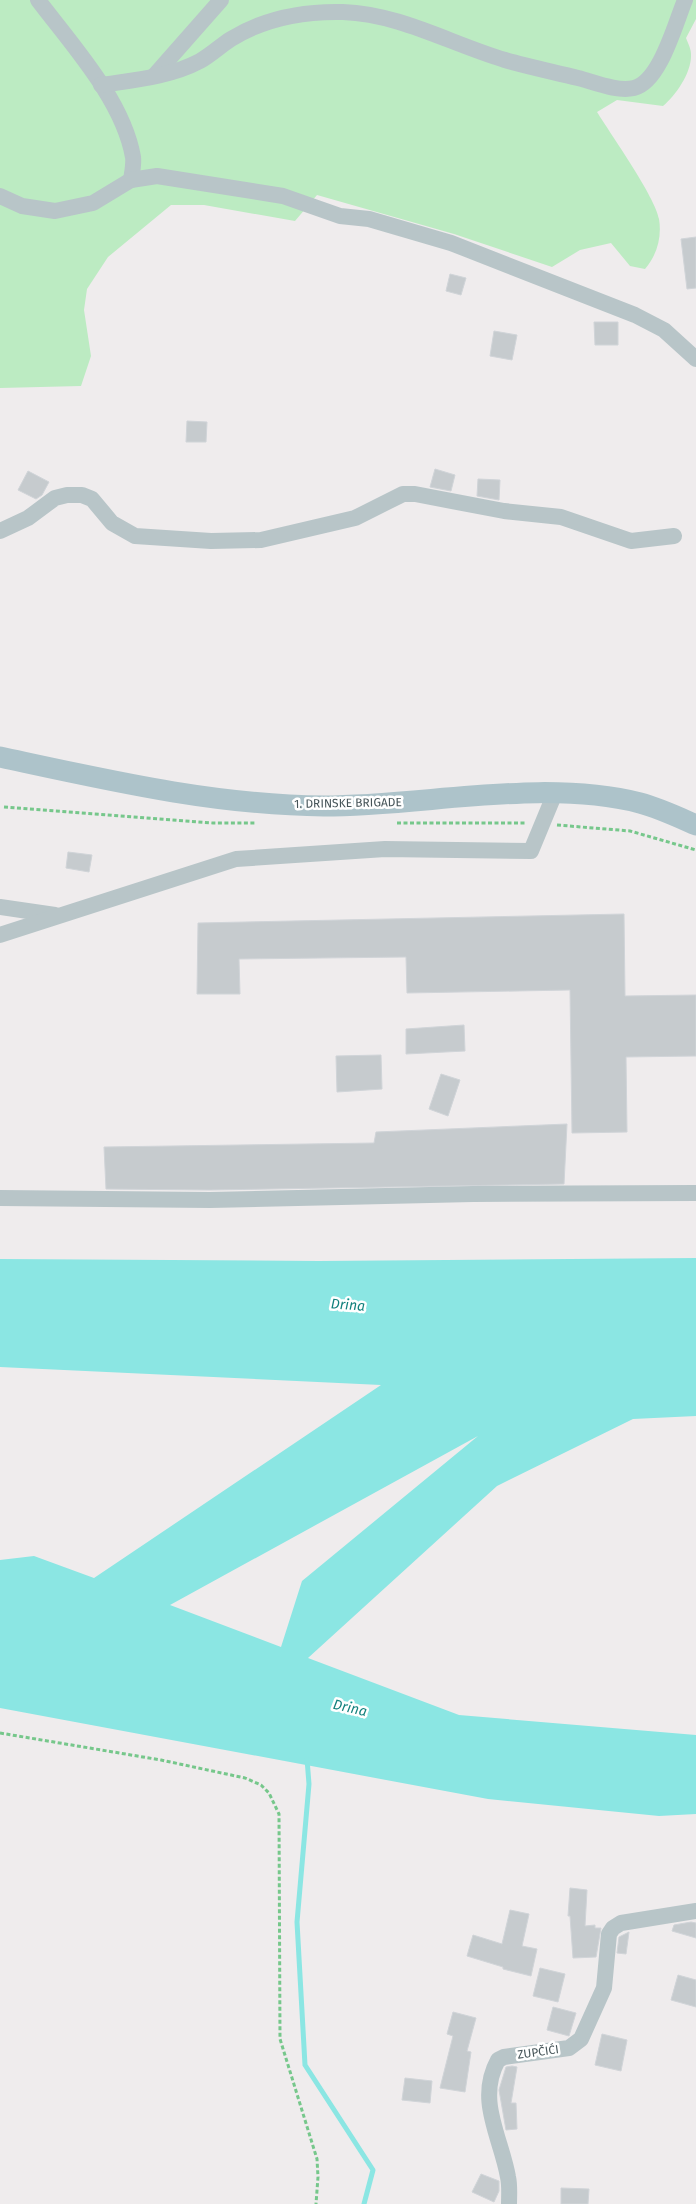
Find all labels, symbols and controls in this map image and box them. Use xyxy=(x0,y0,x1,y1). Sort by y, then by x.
street label: 1. DRINSKE BRIGADE xyxy=(294,795,402,811)
water label: Drina xyxy=(330,1295,366,1315)
water label: Drina xyxy=(331,1696,369,1720)
street label: ZUPČIĆI xyxy=(516,2041,560,2062)

